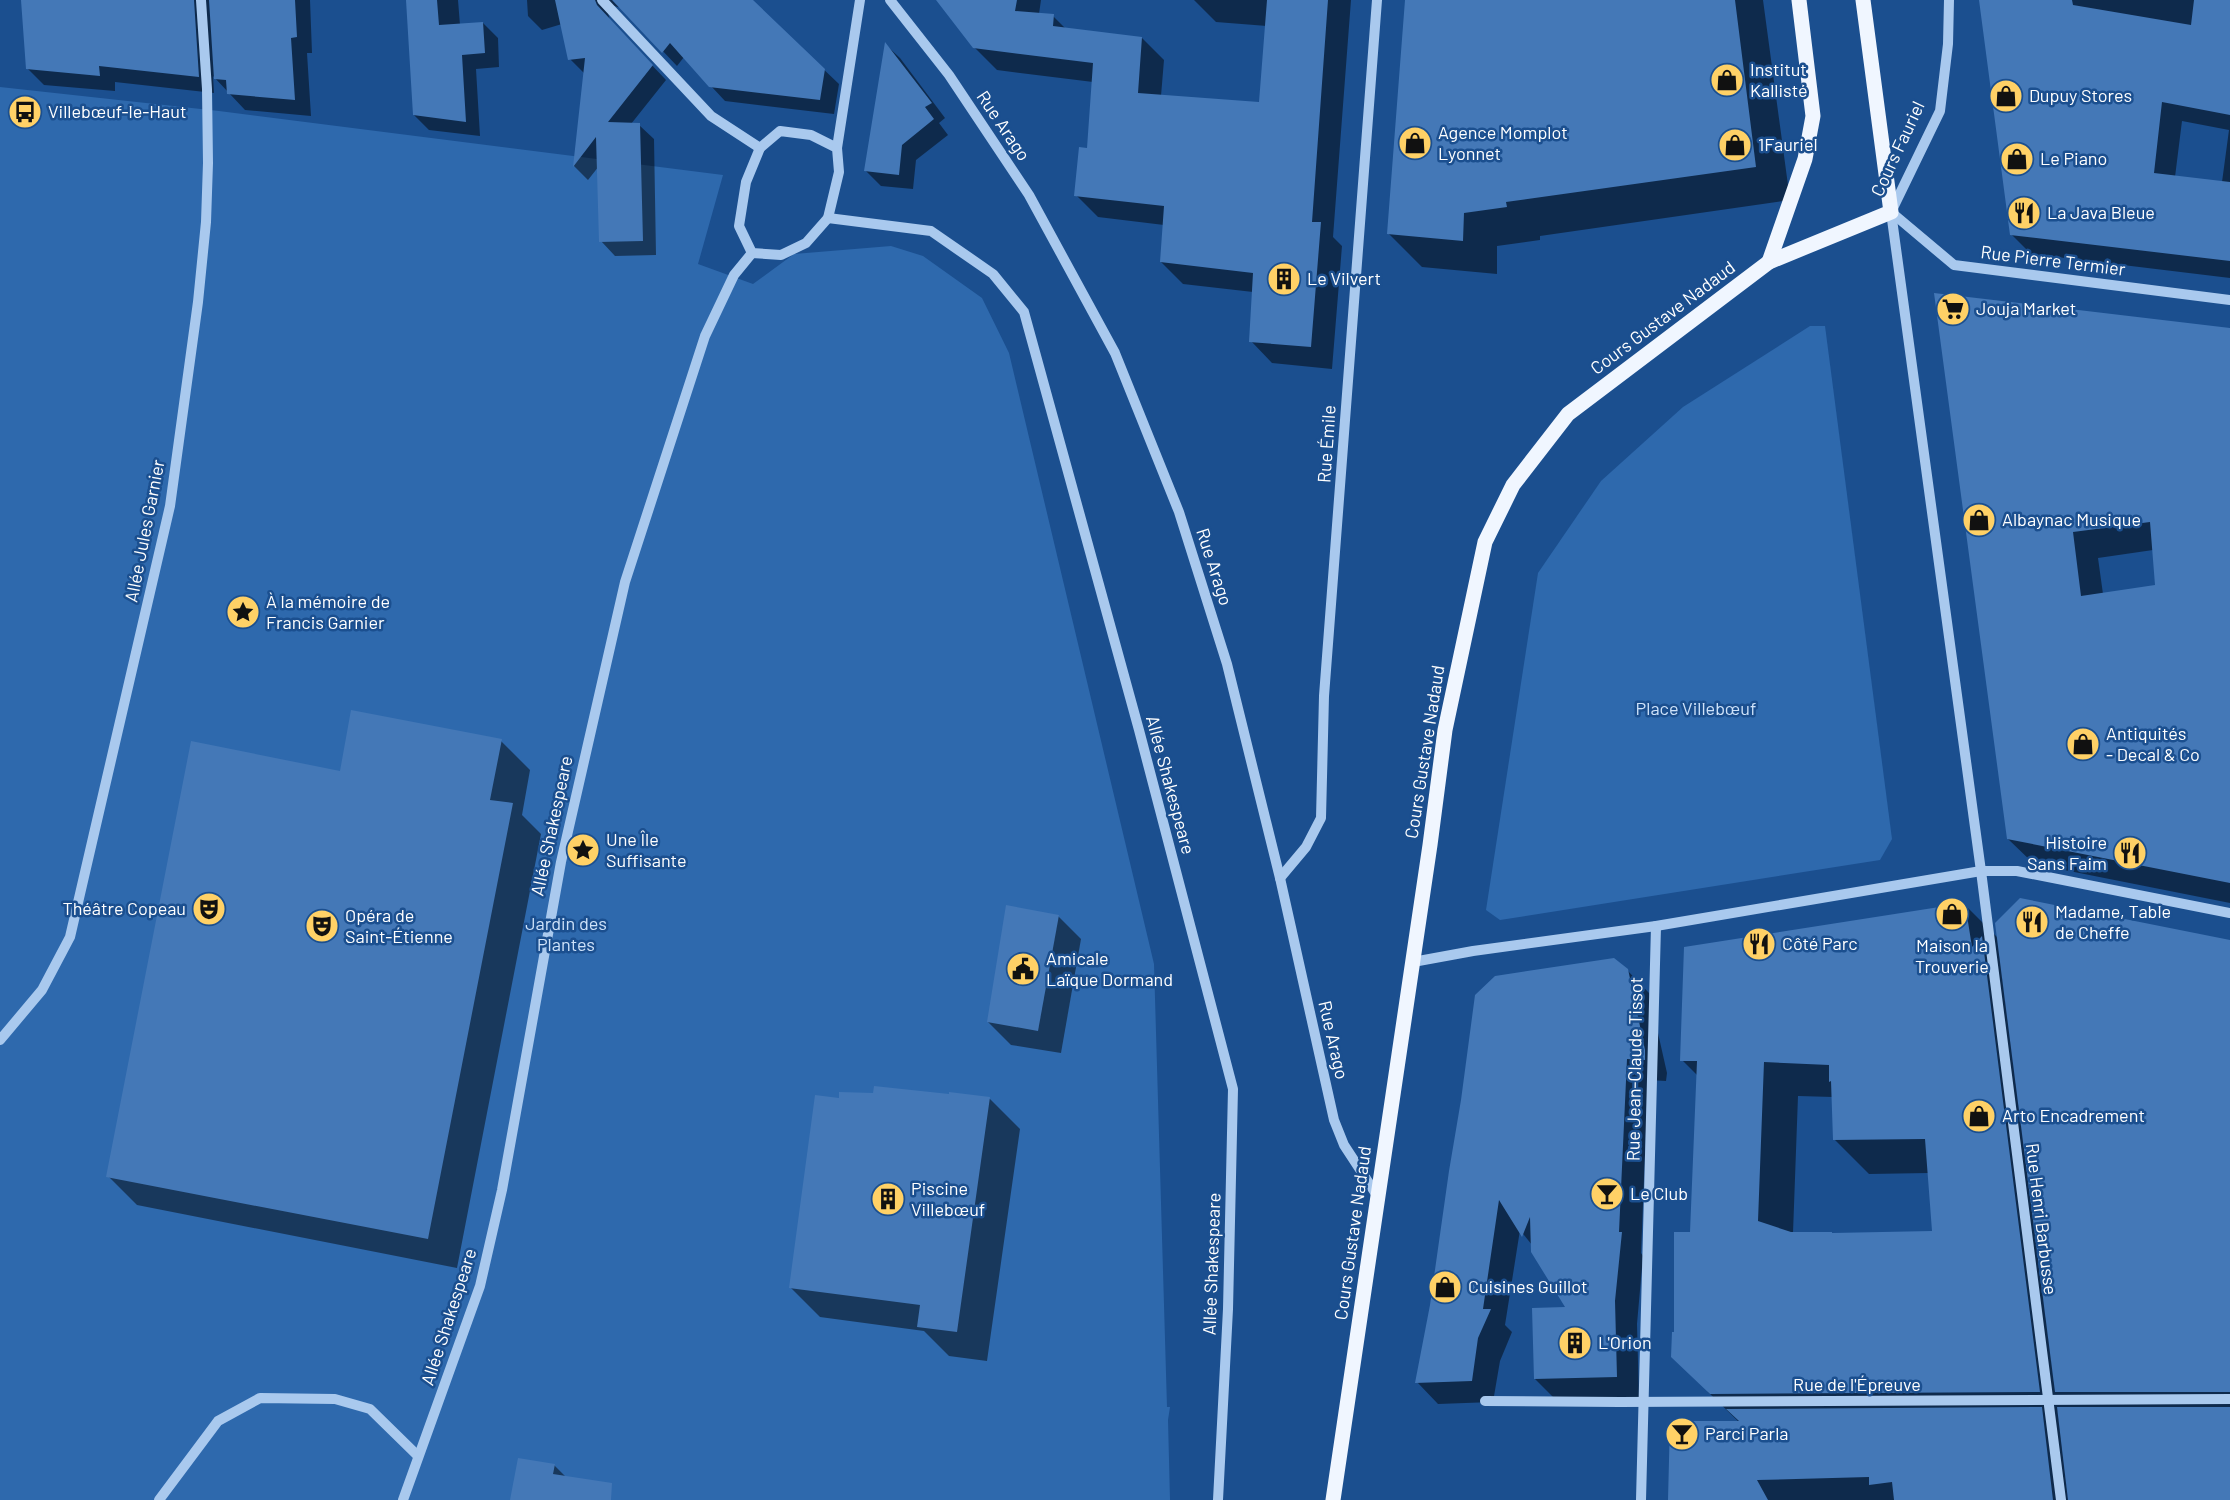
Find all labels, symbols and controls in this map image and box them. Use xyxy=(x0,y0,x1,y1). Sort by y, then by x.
place label: Institut Kallisté xyxy=(1750,58,1808,101)
shop icon: Institut Kallisté xyxy=(1709,62,1745,98)
shop icon: Dupuy Stores xyxy=(1988,78,2024,114)
place label: Dupuy Stores xyxy=(2029,84,2132,106)
street label: Rue Arago xyxy=(972,86,1035,165)
bus stop icon: Villebœuf-le-Haut xyxy=(7,94,43,130)
street label: Cours Fauriel xyxy=(1865,97,1929,200)
place label: Villebœuf-le-Haut xyxy=(48,100,187,122)
place label: Agence Momplot Lyonnet xyxy=(1438,121,1568,164)
shop icon: Agence Momplot Lyonnet xyxy=(1397,125,1433,161)
shop icon: 1Fauriel xyxy=(1717,127,1753,163)
place label: 1Fauriel xyxy=(1758,133,1818,155)
shop icon: Le Piano xyxy=(1999,141,2035,177)
place label: Le Piano xyxy=(2040,147,2107,169)
restaurant icon: La Java Bleue xyxy=(2006,195,2042,231)
place label: La Java Bleue xyxy=(2047,201,2155,223)
street label: Rue Pierre Termier xyxy=(1979,240,2127,280)
street label: Cours Gustave Nadaud xyxy=(1586,256,1739,379)
building icon: Le Vilvert xyxy=(1266,261,1302,297)
place label: Le Vilvert xyxy=(1307,267,1381,289)
supermarket icon: Jouja Market xyxy=(1935,291,1971,327)
place label: Jouja Market xyxy=(1976,297,2076,319)
street label: Rue Émile xyxy=(1312,404,1340,484)
street label: Allée Jules Garnier xyxy=(119,457,169,604)
shop icon: Albaynac Musique xyxy=(1961,502,1997,538)
place label: Albaynac Musique xyxy=(2002,508,2141,530)
street label: Rue Arago xyxy=(1192,525,1238,608)
place label: À la mémoire de Francis Garnier xyxy=(266,590,390,633)
place icon: À la mémoire de Francis Garnier xyxy=(225,594,261,630)
street label: Cours Gustave Nadaud xyxy=(1399,663,1449,840)
park label: Place Villebœuf xyxy=(1636,697,1756,719)
street label: Allée Shakespeare xyxy=(1142,713,1200,857)
place label: Antiquités - Decal & Co xyxy=(2106,722,2200,765)
shop icon: Antiquités - Decal & Co xyxy=(2065,726,2101,762)
street label: Allée Shakespeare xyxy=(525,754,577,898)
place label: Une Île Suffisante xyxy=(606,828,687,871)
place label: Histoire Sans Faim xyxy=(2027,831,2107,874)
place icon: Une Île Suffisante xyxy=(565,832,601,868)
restaurant icon: Histoire Sans Faim xyxy=(2112,835,2148,871)
theatre icon: Théâtre Copeau xyxy=(191,891,227,927)
shop icon: Maison la Trouverie xyxy=(1934,896,1970,932)
place label: Théâtre Copeau xyxy=(62,897,186,919)
place label: Madame, Table de Cheffe xyxy=(2055,900,2171,943)
place label: Opéra de Saint-Étienne xyxy=(345,904,453,947)
restaurant icon: Madame, Table de Cheffe xyxy=(2014,904,2050,940)
theatre icon: Opéra de Saint-Étienne xyxy=(304,908,340,944)
park label: Jardin des Plantes xyxy=(525,912,607,955)
restaurant icon: Côté Parc xyxy=(1741,926,1777,962)
place label: Côté Parc xyxy=(1782,932,1858,954)
place label: Maison la Trouverie xyxy=(1915,934,1989,977)
place label: Amicale Laïque Dormand xyxy=(1046,947,1173,990)
public building icon: Amicale Laïque Dormand xyxy=(1005,951,1041,987)
street label: Rue Jean-Claude Tissot xyxy=(1621,977,1647,1161)
street label: Rue Arago xyxy=(1314,998,1354,1081)
shop icon: Arto Encadrement xyxy=(1961,1098,1997,1134)
place label: Arto Encadrement xyxy=(2002,1104,2145,1126)
street label: Rue Henri Barbusse xyxy=(2022,1142,2062,1296)
street label: Cours Gustave Nadaud xyxy=(1329,1144,1375,1321)
bar icon: Le Club xyxy=(1589,1176,1625,1212)
place label: Piscine Villebœuf xyxy=(911,1177,985,1220)
building icon: Piscine Villebœuf xyxy=(870,1181,906,1217)
place label: Le Club xyxy=(1630,1182,1688,1204)
street label: Allée Shakespeare xyxy=(1198,1192,1224,1336)
street label: Allée Shakespeare xyxy=(416,1245,481,1388)
shop icon: Cuisines Guillot xyxy=(1427,1269,1463,1305)
place label: Cuisines Guillot xyxy=(1468,1275,1587,1297)
building icon: L'Orion xyxy=(1557,1325,1593,1361)
place label: L'Orion xyxy=(1598,1331,1652,1353)
street label: Rue de l'Épreuve xyxy=(1793,1373,1921,1395)
bar icon: Parci Parla xyxy=(1664,1416,1700,1452)
place label: Parci Parla xyxy=(1705,1422,1789,1444)

